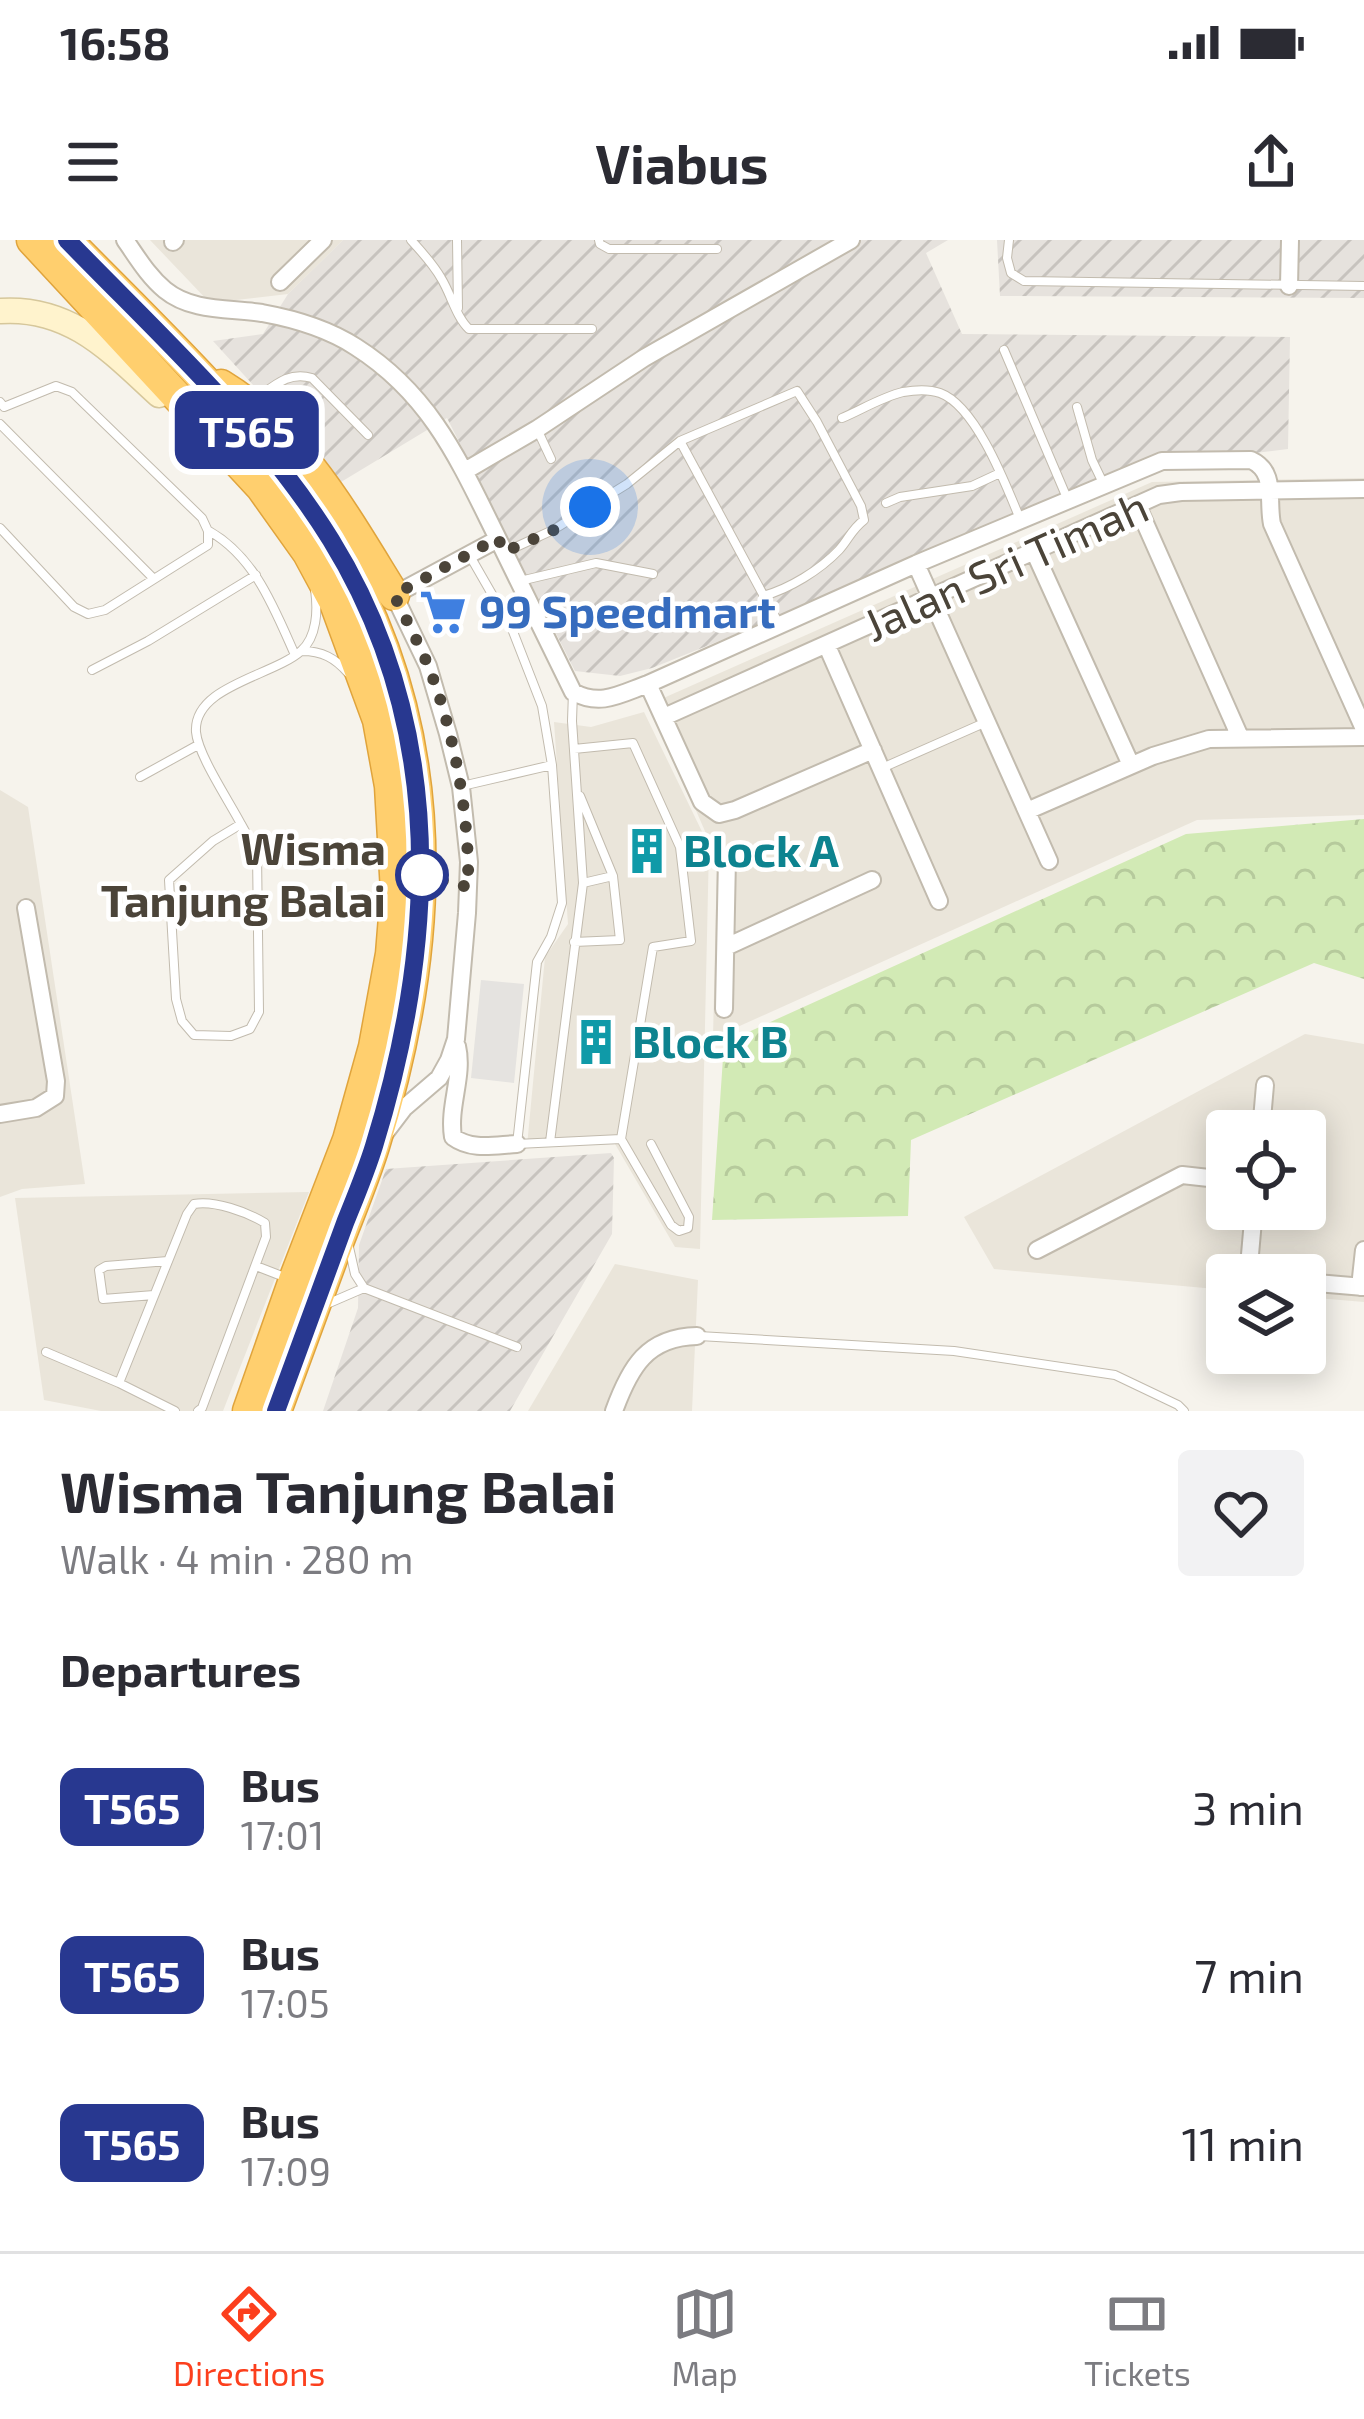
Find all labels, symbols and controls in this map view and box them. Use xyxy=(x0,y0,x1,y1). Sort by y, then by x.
text: 16:58 xyxy=(60,15,170,69)
icon: menu xyxy=(60,129,126,195)
icon: share xyxy=(1238,129,1304,195)
text: Viabus xyxy=(595,130,769,195)
line badge: T565 xyxy=(163,391,331,469)
text: T565 xyxy=(199,405,295,455)
your location xyxy=(560,477,620,537)
street label: Jalan Sri Timah xyxy=(855,477,1156,651)
place label: 99 Speedmart xyxy=(479,583,776,637)
supermarket icon: 99 Speedmart xyxy=(418,587,468,637)
place label: Wisma Tanjung Balai xyxy=(101,820,386,927)
place label: Block A xyxy=(683,822,840,876)
building icon: Block A xyxy=(622,826,672,876)
marker: Wisma Tanjung Balai xyxy=(397,850,447,900)
place label: Block B xyxy=(632,1013,788,1067)
building icon: Block B xyxy=(571,1017,621,1067)
map controls xyxy=(1206,1110,1326,1374)
button: locate xyxy=(1206,1110,1326,1230)
button: layers xyxy=(1206,1254,1326,1374)
button: heart xyxy=(1178,1450,1304,1576)
text: Wisma Tanjung Balai xyxy=(60,1456,617,1524)
text: Walk · 4 min · 280 m xyxy=(60,1535,413,1582)
text: Departures xyxy=(60,1642,301,1696)
text: Bus xyxy=(240,1757,320,1811)
text: 3 min xyxy=(1192,1780,1304,1834)
text: T565 xyxy=(84,1782,180,1832)
text: 17:01 xyxy=(240,1811,324,1858)
text: Bus xyxy=(240,1925,320,1979)
text: 7 min xyxy=(1194,1948,1304,2002)
text: T565 xyxy=(84,1950,180,2000)
text: 17:05 xyxy=(240,1979,330,2026)
text: Bus xyxy=(240,2093,320,2147)
text: 11 min xyxy=(1181,2116,1304,2170)
text: T565 xyxy=(84,2118,180,2168)
text: 17:09 xyxy=(240,2147,331,2194)
tab: Directions xyxy=(173,2281,325,2393)
tab: Map xyxy=(672,2281,738,2393)
tab: Tickets xyxy=(1084,2281,1191,2393)

